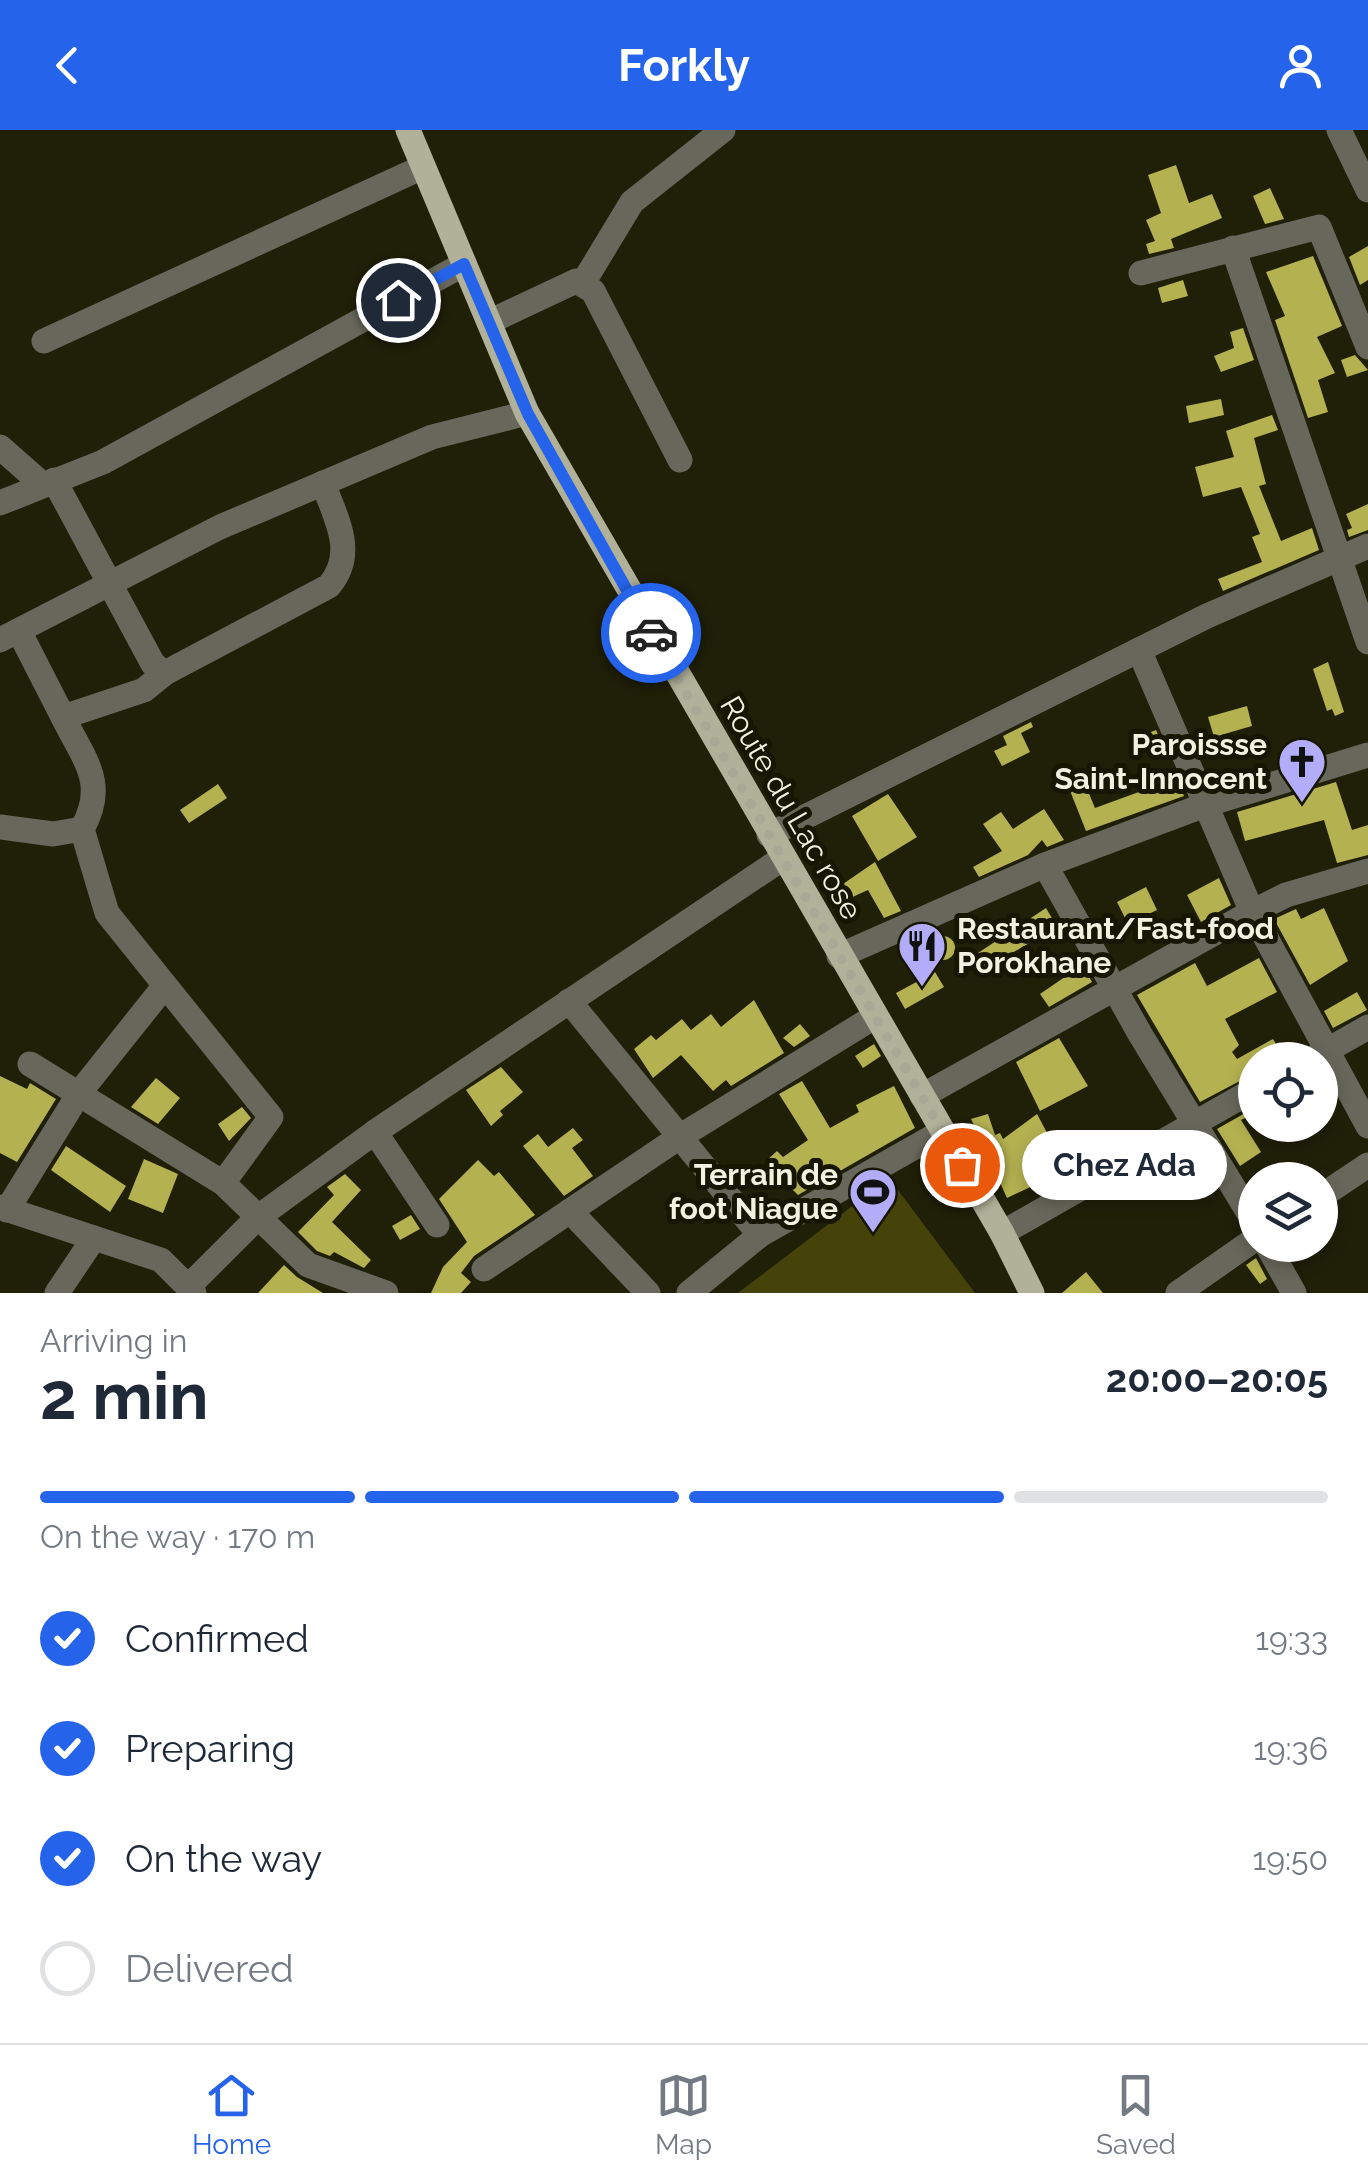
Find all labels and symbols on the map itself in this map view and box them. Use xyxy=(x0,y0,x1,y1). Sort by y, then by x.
pin xyxy=(356,258,441,343)
courier xyxy=(601,583,701,683)
street label: Route du Lac rose xyxy=(713,690,870,926)
place label: Paroissse Saint-Innocent xyxy=(1054,727,1267,796)
church icon: Paroissse Saint-Innocent xyxy=(1276,736,1328,804)
place label: Restaurant/Fast-food Porokhane xyxy=(957,911,1274,980)
restaurant icon: Restaurant/Fast-food Porokhane xyxy=(896,920,948,988)
pin xyxy=(920,1123,1005,1208)
callout: Chez Ada xyxy=(1022,1130,1227,1200)
place label: Terrain de foot Niague xyxy=(669,1157,838,1226)
sports icon: Terrain de foot Niague xyxy=(847,1166,899,1234)

